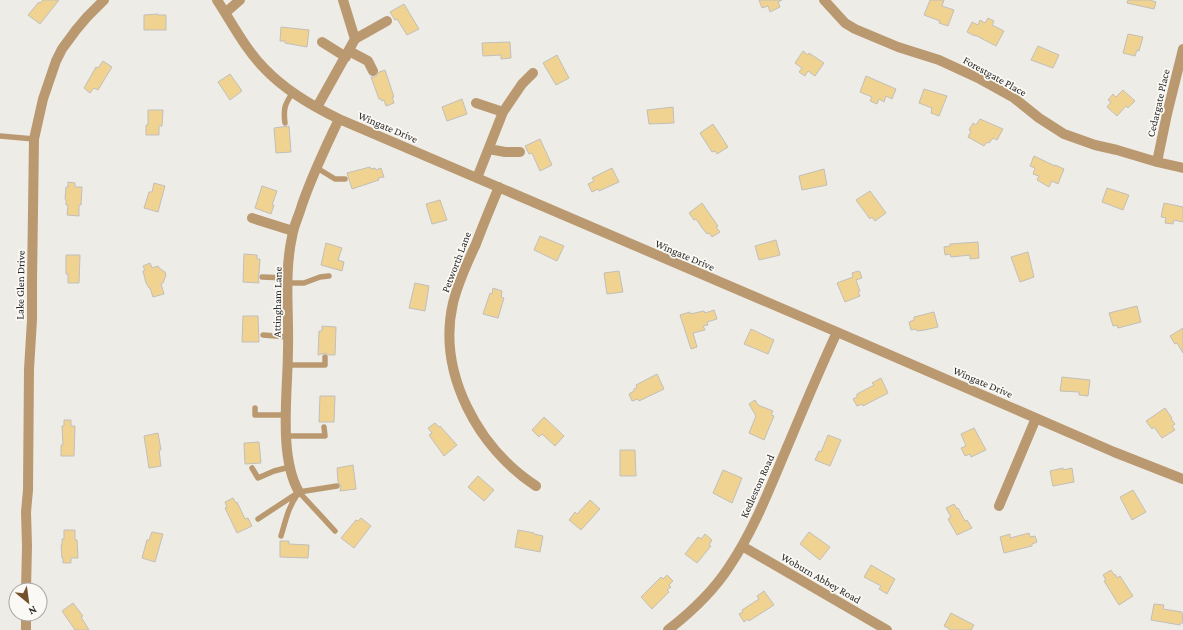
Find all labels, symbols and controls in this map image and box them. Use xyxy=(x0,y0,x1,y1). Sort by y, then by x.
street label: Forestgate Place xyxy=(961,54,1029,99)
street label: Cedargate Place xyxy=(1144,68,1173,138)
street label: Wingate Drive xyxy=(356,109,420,146)
street label: Petworth Lane xyxy=(439,230,473,294)
street label: Wingate Drive xyxy=(653,237,717,274)
street label: Lake Glen Drive xyxy=(13,250,27,320)
street label: Attingham Lane xyxy=(270,266,285,337)
street label: Wingate Drive xyxy=(951,364,1015,401)
street label: Kedleston Road xyxy=(738,452,776,520)
street label: Woburn Abbey Road xyxy=(778,550,863,607)
north arrow xyxy=(8,582,48,622)
text: N xyxy=(26,604,39,618)

